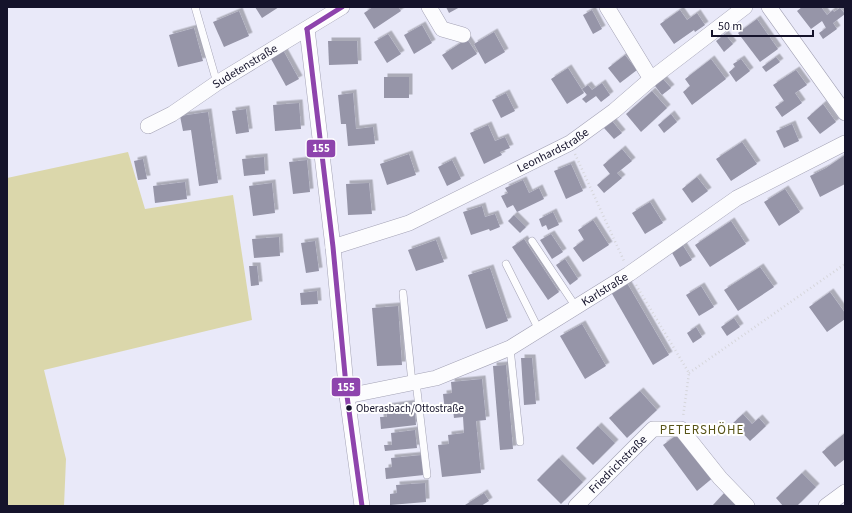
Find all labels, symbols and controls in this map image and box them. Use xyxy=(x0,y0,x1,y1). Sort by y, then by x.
scale bar xyxy=(712,12,813,38)
text: 50 m xyxy=(718,18,742,35)
street label: Sudetenstraße xyxy=(209,40,281,93)
street label: Leonhardstraße xyxy=(514,124,593,177)
line badge: 155 xyxy=(306,139,336,158)
text: 155 xyxy=(312,141,330,156)
street label: Karlstraße xyxy=(578,269,631,311)
line badge: 155 xyxy=(331,377,361,397)
text: 155 xyxy=(337,380,355,395)
place label: Oberasbach/Ottostraße xyxy=(356,401,465,416)
marker: Oberasbach/Ottostraße xyxy=(344,403,354,413)
district label: PETERSHÖHE xyxy=(660,421,744,439)
street label: Friedrichstraße xyxy=(585,432,651,498)

